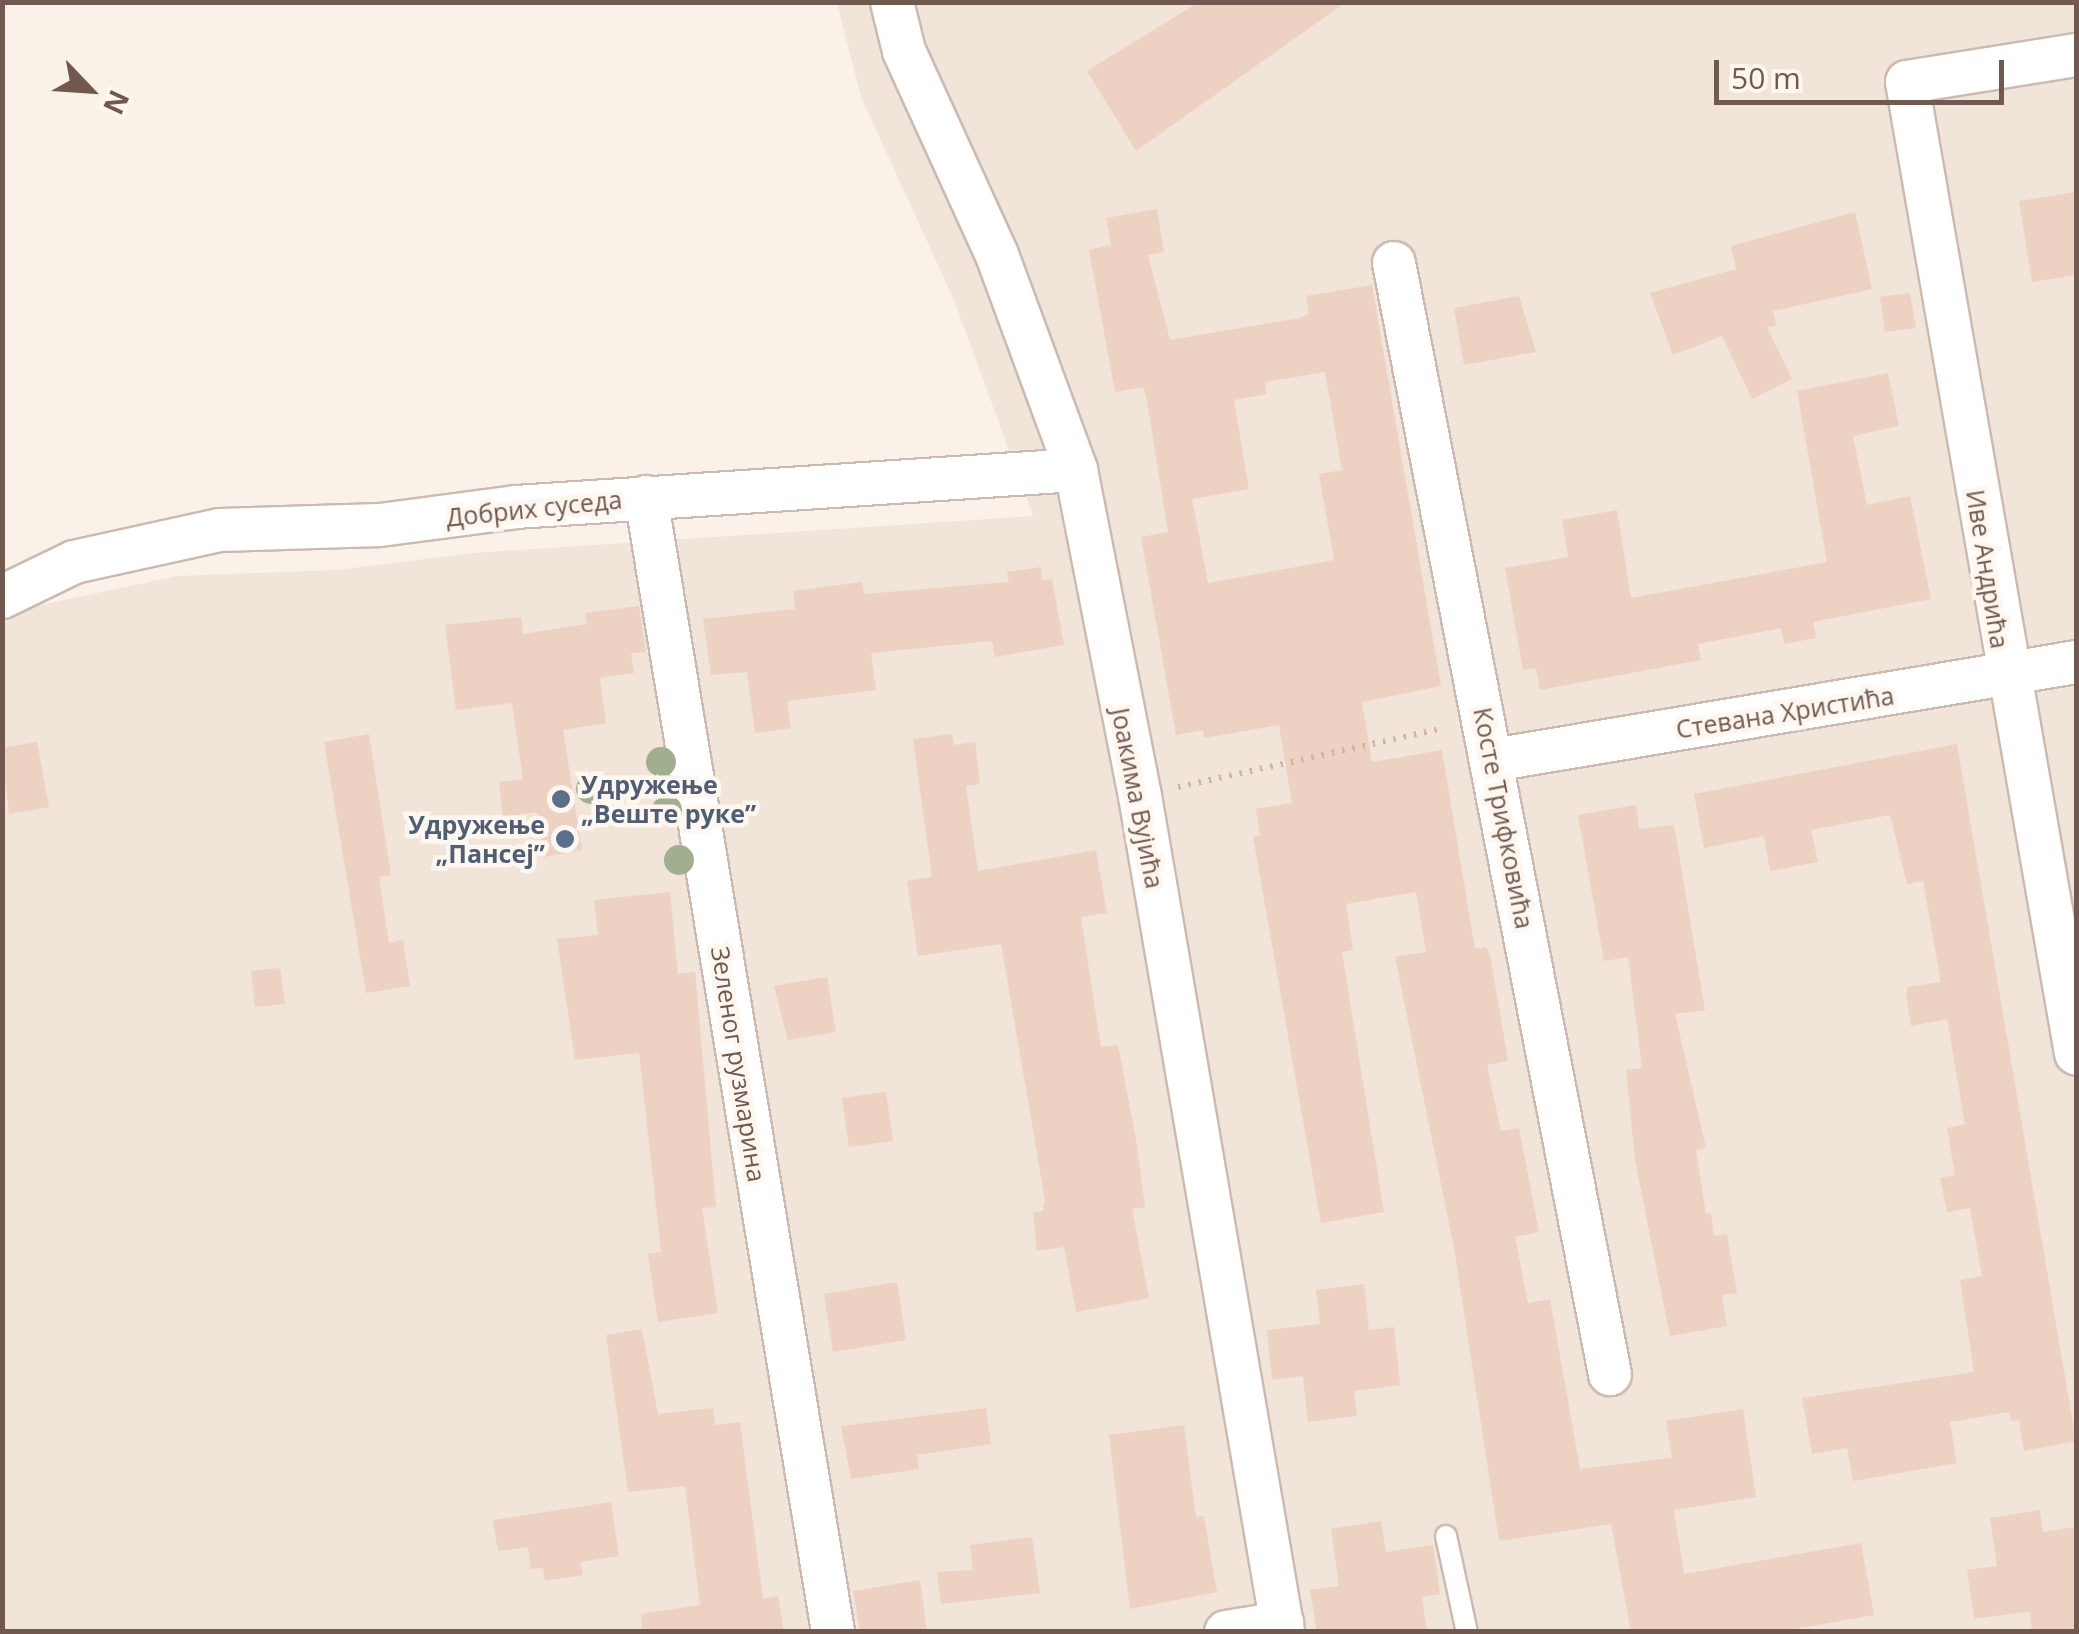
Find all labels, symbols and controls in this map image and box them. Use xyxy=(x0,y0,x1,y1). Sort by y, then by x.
north arrow xyxy=(40,40,140,140)
scale bar xyxy=(1719,40,2009,102)
text: 50 m xyxy=(1731,57,1801,98)
text: N xyxy=(95,84,139,121)
street label: Добрих суседа xyxy=(445,484,623,532)
street label: Иве Андрића xyxy=(1961,487,2015,651)
street label: Стевана Христића xyxy=(1674,680,1896,744)
street label: Јоакима Вујића xyxy=(1106,705,1170,891)
street label: Косте Трифковића xyxy=(1468,705,1540,931)
place label: Удружење „Веште руке” xyxy=(581,770,756,829)
marker: Удружење „Веште руке” xyxy=(550,788,572,810)
place label: Удружење „Пансеј” xyxy=(408,810,545,869)
marker: Удружење „Пансеј” xyxy=(554,828,576,850)
street label: Зеленог рузмарина xyxy=(706,944,772,1184)

